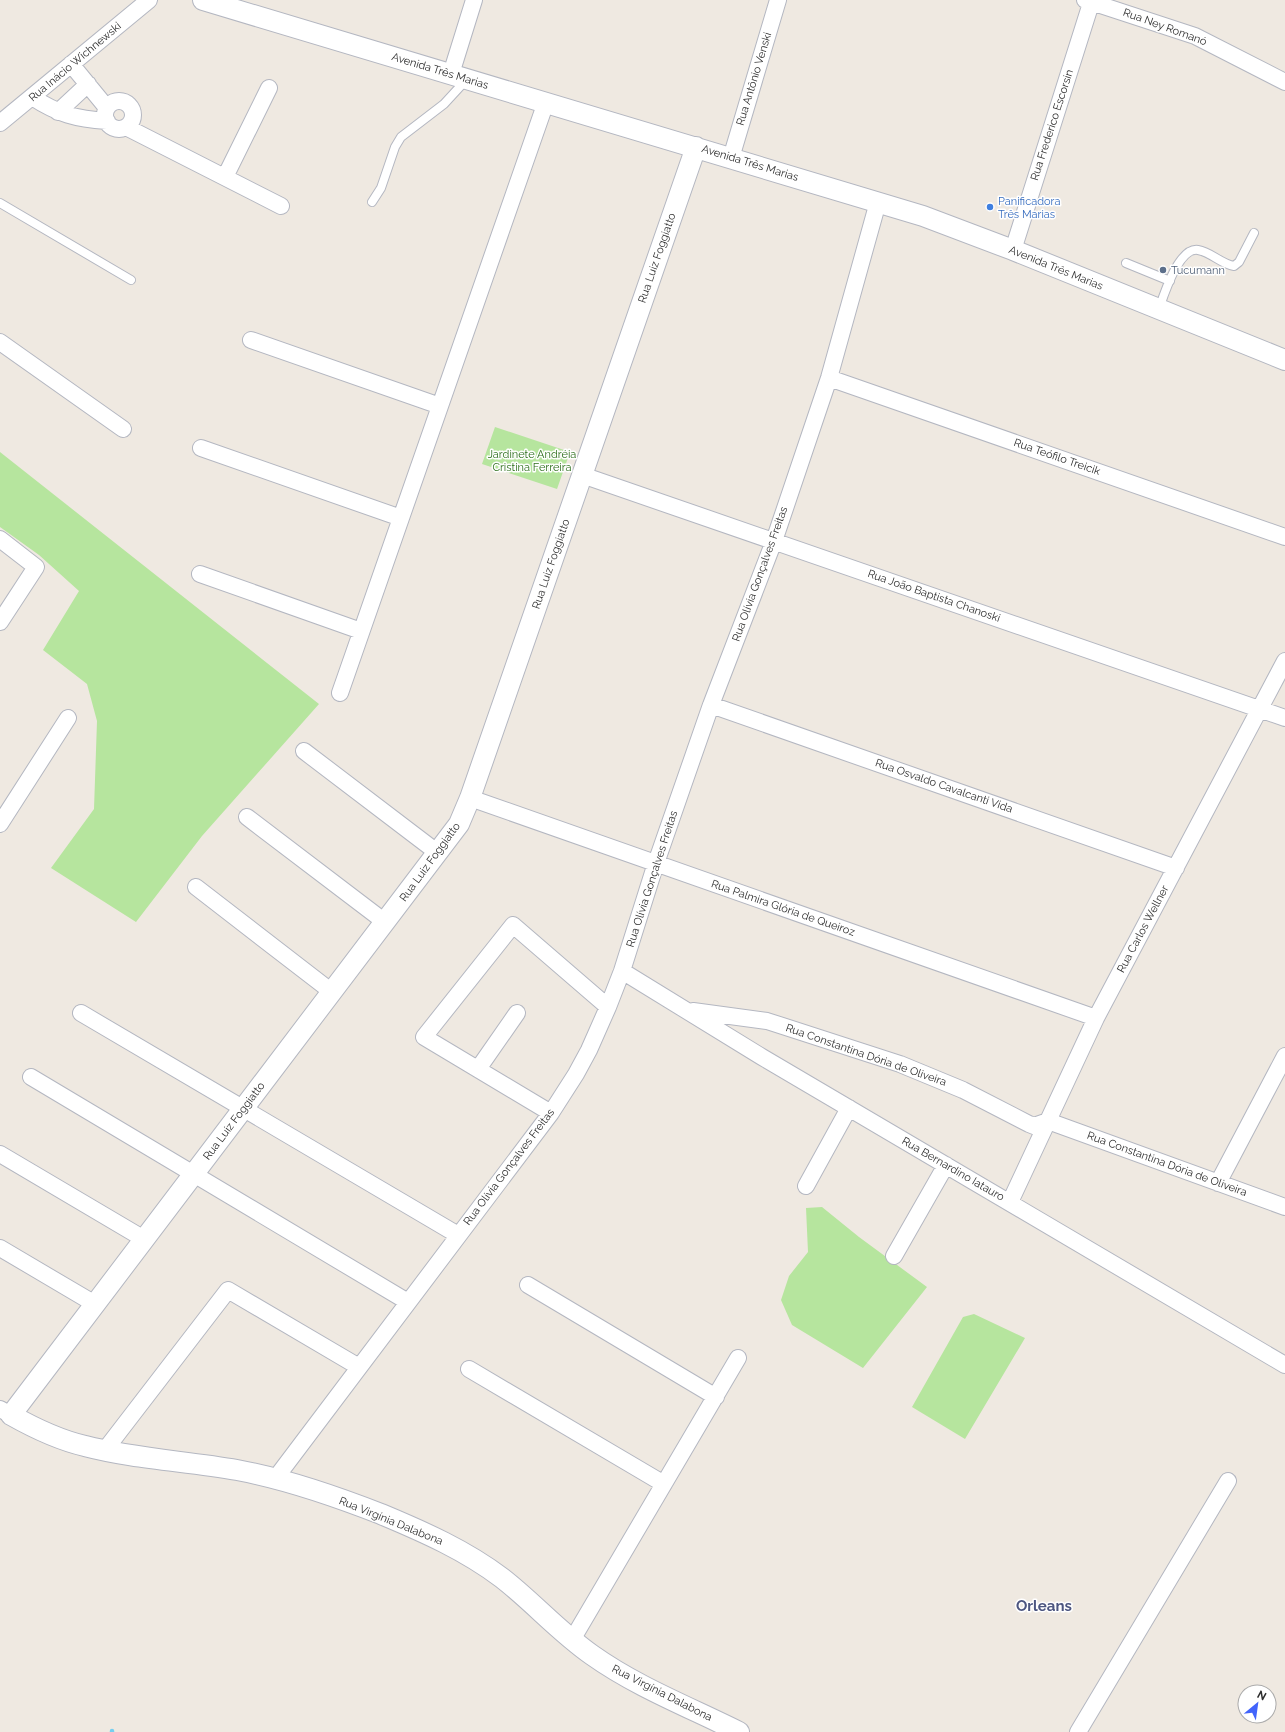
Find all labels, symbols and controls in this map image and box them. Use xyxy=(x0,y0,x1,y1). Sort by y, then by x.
street label: Rua Ney Romanó xyxy=(1121,6,1209,48)
street label: Rua Inácio Wichnewski xyxy=(26,20,124,104)
street label: Rua Antônio Venski xyxy=(734,31,774,127)
street label: Avenida Três Marias xyxy=(390,50,490,92)
street label: Rua Frederico Escorsin xyxy=(1028,68,1076,182)
street label: Avenida Três Marias xyxy=(700,142,800,184)
place label: Panificadora Três Marias xyxy=(998,195,1060,221)
marker: Panificadora Três Marias xyxy=(985,202,995,212)
street label: Rua Luiz Foggiatto xyxy=(635,211,679,305)
street label: Avenida Três Marias xyxy=(1007,243,1105,293)
place label: Tucumann xyxy=(1171,264,1225,277)
marker: Tucumann xyxy=(1158,265,1168,275)
street label: Rua Teófilo Treicik xyxy=(1012,436,1102,478)
park label: Jardinete Andréia Cristina Ferreira xyxy=(488,448,576,474)
street label: Rua Olívia Gonçalves Freitas xyxy=(729,505,791,643)
street label: Rua Luiz Foggiatto xyxy=(529,517,573,611)
street label: Rua João Baptista Chanoski xyxy=(866,567,1002,625)
street label: Rua Osvaldo Cavalcanti Vida xyxy=(874,756,1014,816)
street label: Rua Olívia Gonçalves Freitas xyxy=(624,809,680,949)
street label: Rua Luiz Foggiatto xyxy=(397,820,463,904)
street label: Rua Palmira Glória de Queiroz xyxy=(709,877,857,939)
street label: Rua Carlos Wellner xyxy=(1114,883,1172,975)
street label: Rua Constantina Dória de Oliveira xyxy=(784,1021,948,1089)
street label: Rua Luiz Foggiatto xyxy=(200,1079,268,1163)
street label: Rua Olívia Gonçalves Freitas xyxy=(461,1106,557,1228)
street label: Rua Constantina Dória de Oliveira xyxy=(1085,1129,1249,1199)
street label: Rua Bernardino Iatauro xyxy=(899,1134,1007,1204)
street label: Rua Virgínia Dalabona xyxy=(337,1494,445,1548)
district label: Orleans xyxy=(1016,1597,1072,1615)
street label: Rua Virgínia Dalabona xyxy=(610,1662,714,1724)
north arrow xyxy=(1237,1684,1277,1724)
text: N xyxy=(1255,1688,1268,1703)

